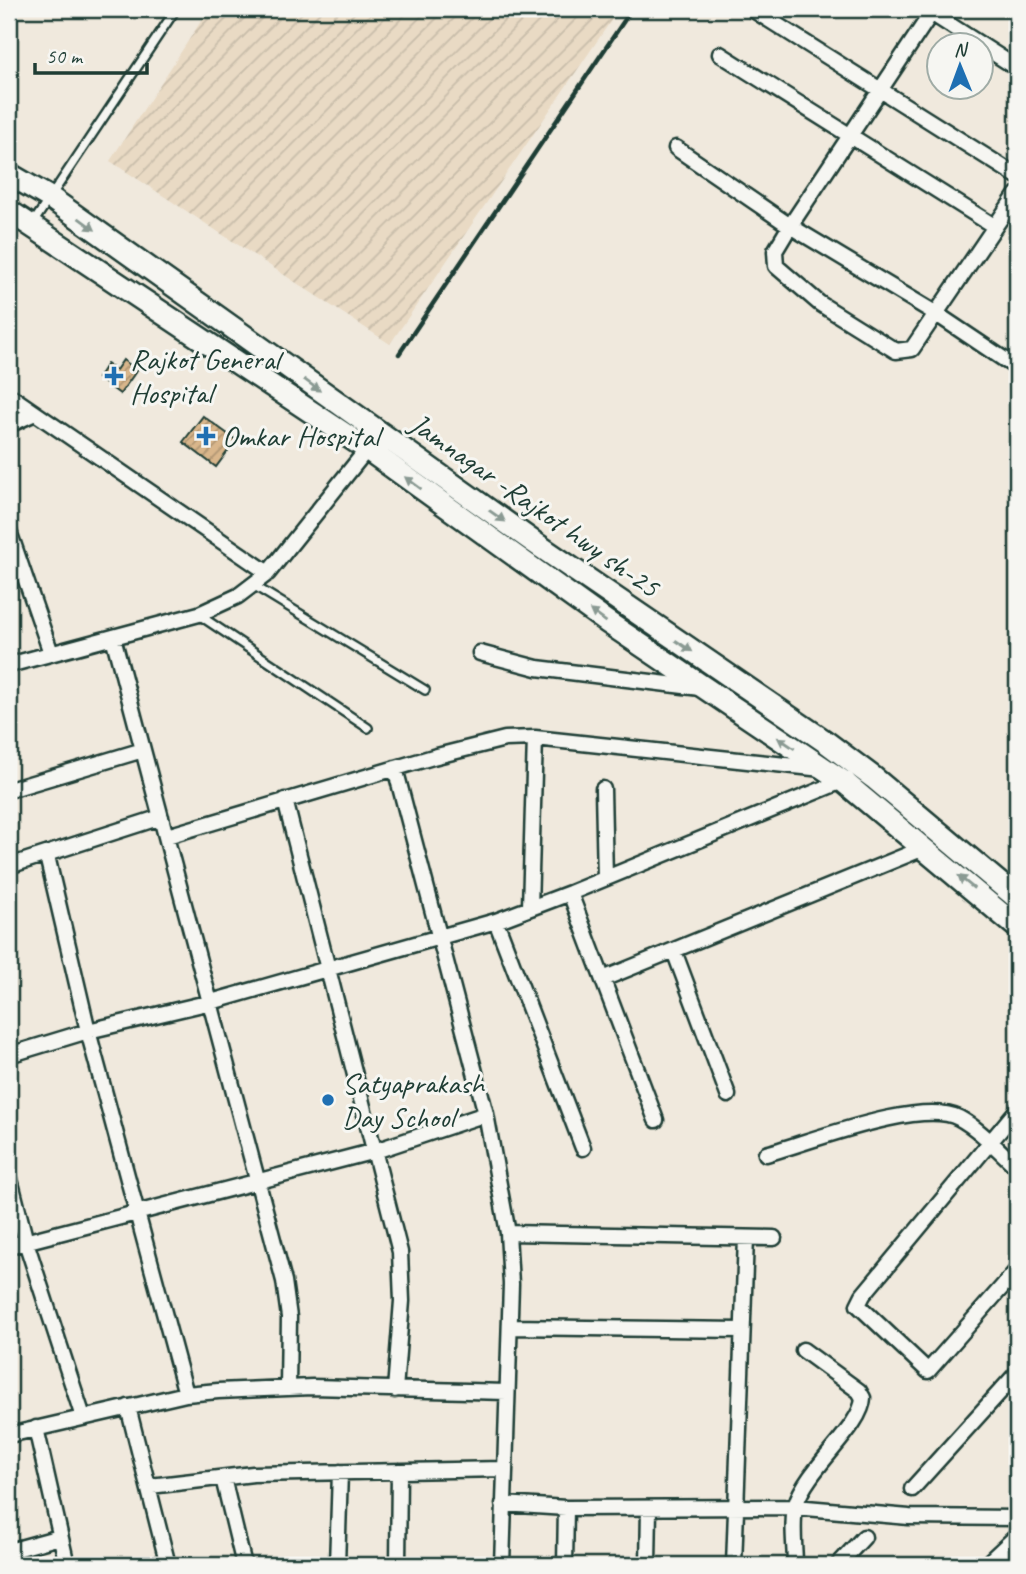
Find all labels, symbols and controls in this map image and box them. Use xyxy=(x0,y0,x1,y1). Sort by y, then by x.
scale bar xyxy=(35,32,147,76)
north arrow xyxy=(925,32,995,102)
text: N xyxy=(954,38,969,62)
text: 50 m xyxy=(46,43,84,69)
one-way arrow xyxy=(78,217,96,231)
place label: Rajkot General Hospital xyxy=(130,340,284,412)
marker: Rajkot General Hospital xyxy=(104,366,124,386)
one-way arrow xyxy=(303,378,321,392)
street label: Jamnagar -Rajkot hwy sh-25 xyxy=(401,403,669,606)
place label: Omkar Hospital xyxy=(222,417,384,455)
marker: Omkar Hospital xyxy=(196,426,216,446)
one-way arrow xyxy=(404,476,422,490)
one-way arrow xyxy=(488,509,506,523)
one-way arrow xyxy=(589,609,607,623)
one-way arrow xyxy=(675,639,693,653)
one-way arrow xyxy=(777,736,795,750)
one-way arrow xyxy=(957,875,975,890)
place label: Satyaprakash Day School xyxy=(342,1064,486,1136)
marker: Satyaprakash Day School xyxy=(320,1092,336,1108)

